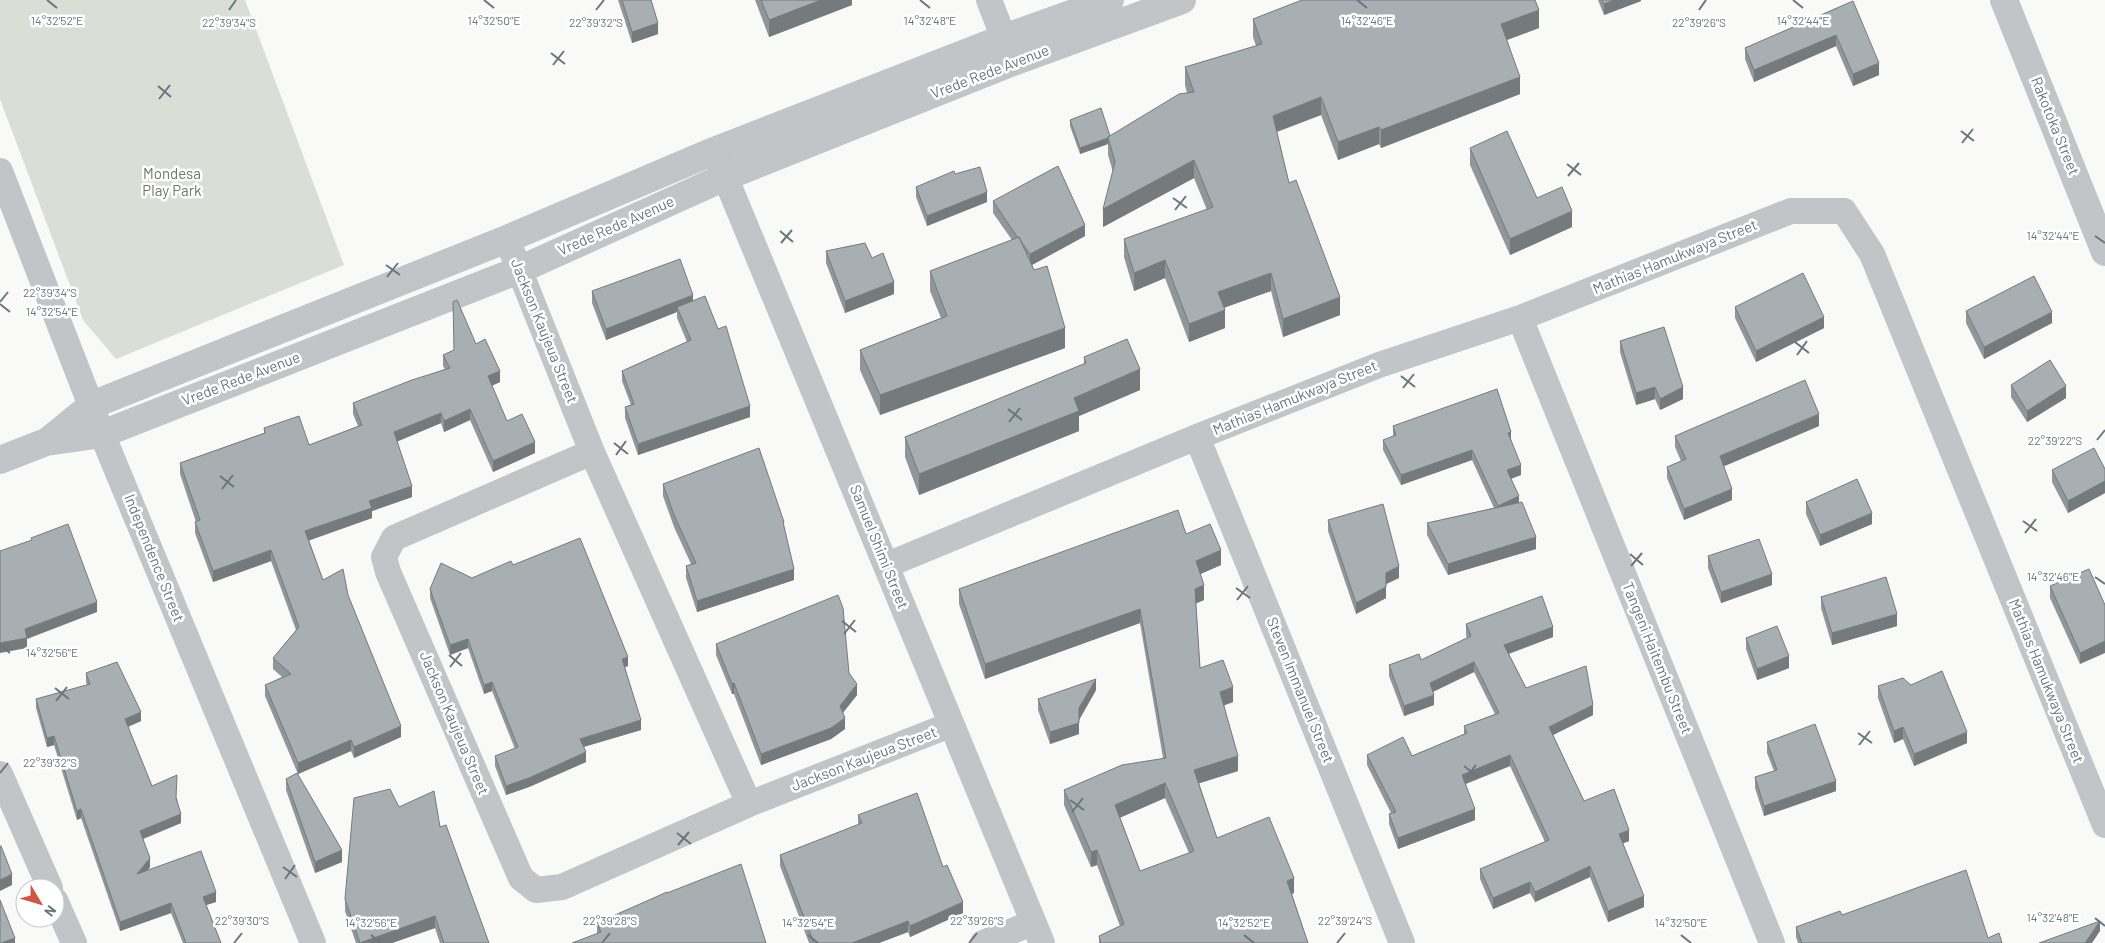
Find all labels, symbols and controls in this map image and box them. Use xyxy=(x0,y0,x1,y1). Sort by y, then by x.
text: 14°32'52"E xyxy=(31,13,83,27)
text: 14°32'50"E xyxy=(468,13,520,27)
text: 14°32'48"E xyxy=(904,13,956,27)
text: 14°32'46"E xyxy=(1341,13,1393,27)
text: 14°32'44"E xyxy=(1777,13,1829,27)
text: 22°39'34"S xyxy=(202,15,256,29)
text: 22°39'32"S xyxy=(569,15,623,29)
text: 22°39'26"S xyxy=(1672,15,1726,29)
street label: Vrede Rede Avenue xyxy=(928,40,1051,102)
street label: Rakotoka Street xyxy=(2028,74,2084,177)
park label: Mondesa Play Park xyxy=(142,164,202,199)
street label: Vrede Rede Avenue xyxy=(555,191,676,259)
street label: Mathias Hamukwaya Street xyxy=(1590,215,1759,297)
text: 14°32'44"E xyxy=(2027,228,2079,242)
street label: Jackson Kaujeua Street xyxy=(508,256,582,406)
text: 22°39'34"S xyxy=(23,285,77,299)
text: 14°32'54"E xyxy=(26,304,78,318)
street label: Vrede Rede Avenue xyxy=(179,347,302,409)
street label: Mathias Hamukwaya Street xyxy=(1210,356,1379,438)
text: 22°39'22"S xyxy=(2028,433,2082,447)
street label: Samuel Shimi Street xyxy=(847,482,913,611)
street label: Independence Street xyxy=(121,491,189,624)
text: 14°32'46"E xyxy=(2027,569,2079,583)
street label: Tangeni Haitembu Street xyxy=(1619,579,1697,736)
street label: Mathias Hamukwaya Street xyxy=(2006,596,2088,765)
street label: Steven Immanuel Street xyxy=(1263,614,1338,765)
text: 14°32'56"E xyxy=(26,645,78,659)
street label: Jackson Kaujeua Street xyxy=(417,648,493,797)
street label: Jackson Kaujeua Street xyxy=(788,722,939,794)
text: 22°39'32"S xyxy=(23,755,77,769)
north arrow xyxy=(15,878,65,928)
text: N xyxy=(41,902,60,920)
text: 14°32'48"E xyxy=(2027,910,2079,924)
text: 22°39'30"S xyxy=(215,913,269,927)
text: 22°39'28"S xyxy=(583,913,637,927)
text: 22°39'26"S xyxy=(950,913,1004,927)
text: 22°39'24"S xyxy=(1318,913,1372,927)
text: 14°32'56"E xyxy=(345,915,397,929)
text: 14°32'54"E xyxy=(782,915,834,929)
text: 14°32'52"E xyxy=(1218,915,1270,929)
text: 14°32'50"E xyxy=(1655,915,1707,929)

